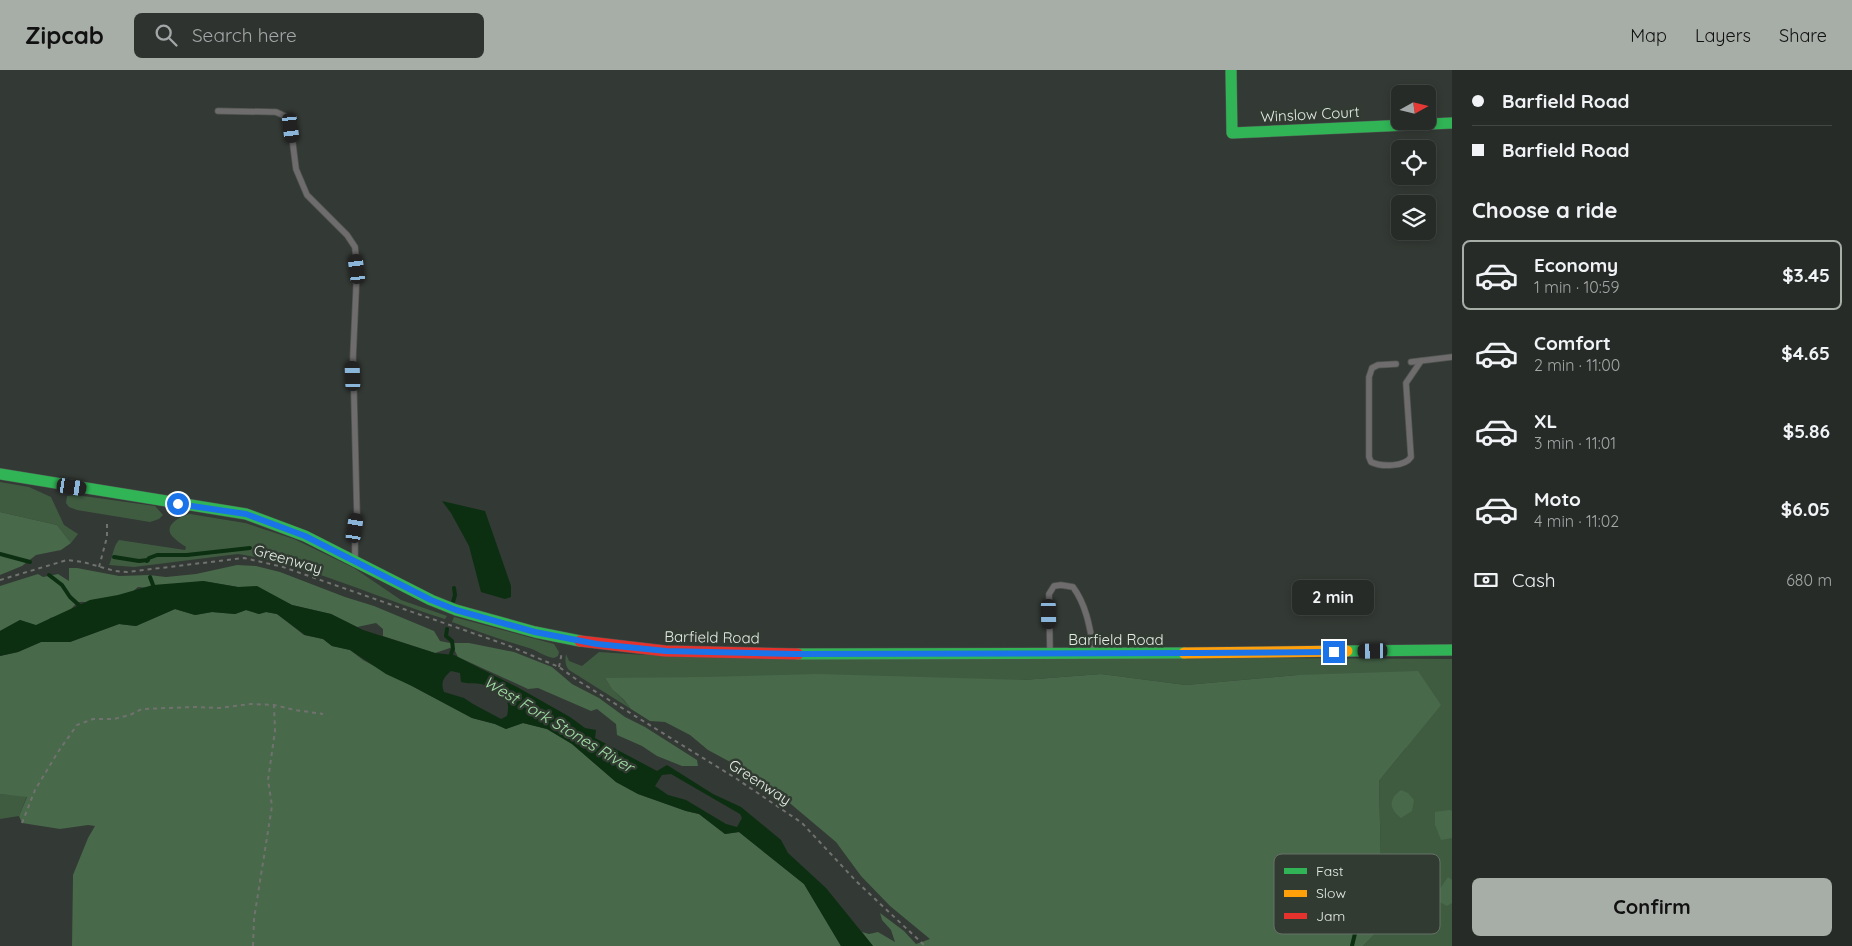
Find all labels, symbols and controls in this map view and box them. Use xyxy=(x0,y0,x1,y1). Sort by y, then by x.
search box xyxy=(134,13,484,58)
text: Zipcab xyxy=(25,20,104,50)
icon: search xyxy=(152,21,180,49)
text: Search here xyxy=(192,23,297,47)
text: Map xyxy=(1630,24,1667,47)
text: Layers xyxy=(1695,24,1751,47)
text: Share xyxy=(1779,24,1827,47)
north arrow xyxy=(1391,85,1436,130)
map controls xyxy=(1391,85,1436,240)
text: Barfield Road xyxy=(1502,89,1630,113)
street label: Winslow Court xyxy=(1260,102,1360,126)
car xyxy=(281,112,300,144)
text: Barfield Road xyxy=(1502,138,1630,162)
button: locate xyxy=(1391,140,1436,185)
button: layers xyxy=(1391,195,1436,240)
text: Choose a ride xyxy=(1472,196,1617,224)
car xyxy=(347,253,366,285)
icon: car xyxy=(1474,253,1519,298)
text: Economy xyxy=(1534,253,1618,277)
text: $3.45 xyxy=(1782,263,1830,287)
text: 1 min · 10:59 xyxy=(1534,277,1620,297)
icon: car xyxy=(1474,331,1519,376)
text: Comfort xyxy=(1534,331,1611,355)
text: $4.65 xyxy=(1781,341,1830,365)
text: 2 min · 11:00 xyxy=(1534,355,1620,375)
car xyxy=(344,361,361,391)
icon: car xyxy=(1474,409,1519,454)
text: XL xyxy=(1534,409,1557,433)
text: $5.86 xyxy=(1783,419,1830,443)
text: 3 min · 11:01 xyxy=(1534,433,1616,453)
car xyxy=(56,477,87,497)
icon: car xyxy=(1474,487,1519,532)
text: Moto xyxy=(1534,487,1581,511)
route start xyxy=(167,493,189,515)
text: $6.05 xyxy=(1781,497,1830,521)
text: 4 min · 11:02 xyxy=(1534,511,1619,531)
car xyxy=(345,512,364,544)
street label: Greenway xyxy=(252,540,324,578)
icon: cash xyxy=(1472,566,1500,594)
text: Cash xyxy=(1512,568,1556,592)
text: 680 m xyxy=(1786,570,1832,590)
callout: 2 min xyxy=(1293,580,1375,614)
text: 2 min xyxy=(1312,587,1354,607)
car xyxy=(1041,599,1056,629)
street label: Barfield Road xyxy=(664,627,760,647)
street label: Barfield Road xyxy=(1068,630,1164,649)
route end xyxy=(1323,641,1345,663)
car xyxy=(1357,643,1388,659)
water label: West Fork Stones River xyxy=(481,671,639,778)
street label: Greenway xyxy=(725,755,795,809)
legend xyxy=(1274,854,1440,934)
text: Fast xyxy=(1316,862,1344,880)
button: Confirm xyxy=(1472,878,1832,936)
text: Slow xyxy=(1316,884,1346,902)
text: Jam xyxy=(1316,907,1345,925)

